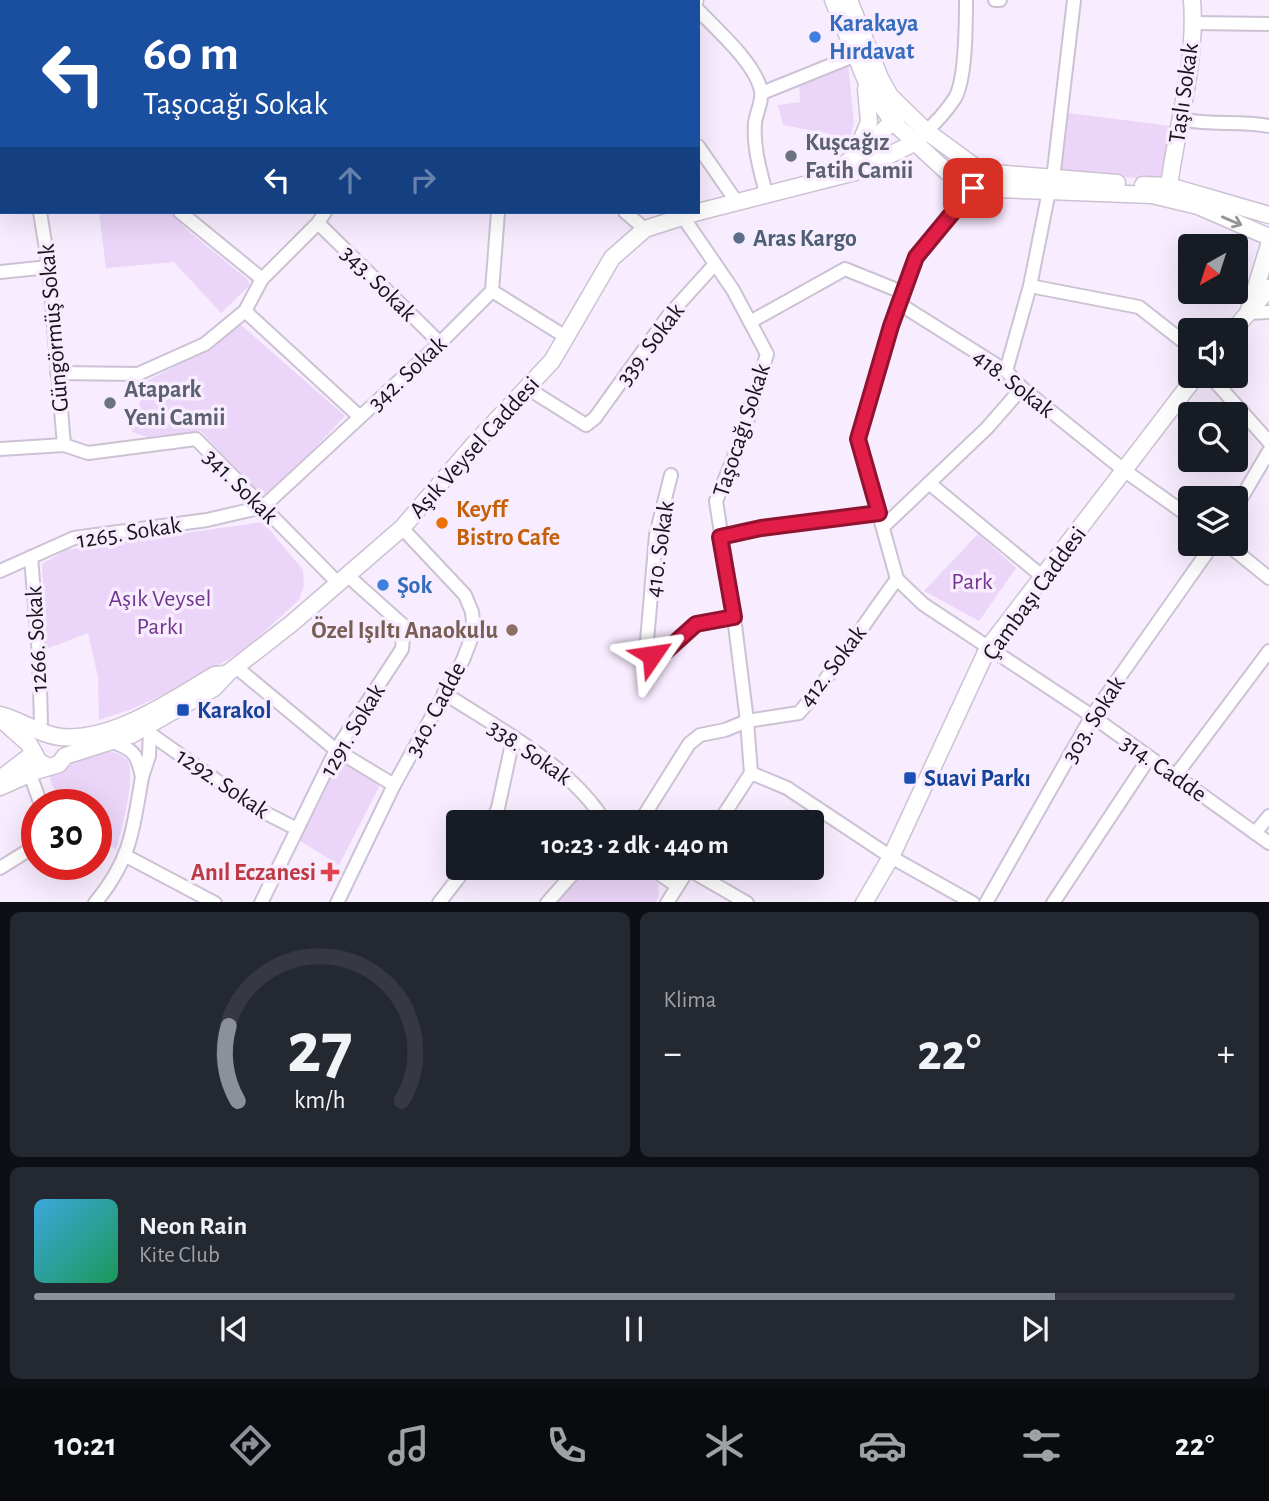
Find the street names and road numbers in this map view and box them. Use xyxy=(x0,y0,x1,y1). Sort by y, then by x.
street label: Taşlı Sokak xyxy=(1165,41,1203,145)
street label: 343. Sokak xyxy=(336,241,421,326)
street label: Güngörmüş Sokak xyxy=(35,243,73,413)
street label: 339. Sokak xyxy=(612,299,689,390)
street label: 342. Sokak xyxy=(364,332,451,416)
street label: 418. Sokak xyxy=(968,345,1059,423)
street label: Taşocağı Sokak xyxy=(709,361,775,500)
street label: Aşık Veysel Caddesi xyxy=(405,372,544,523)
street label: 341. Sokak xyxy=(198,445,282,529)
street label: 410. Sokak xyxy=(641,499,679,599)
street label: 1265. Sokak xyxy=(75,513,183,553)
street label: Çambaşı Caddesi xyxy=(978,522,1091,665)
street label: 1266. Sokak xyxy=(22,585,52,693)
street label: 412. Sokak xyxy=(795,621,871,712)
street label: 340. Cadde xyxy=(401,658,471,761)
street label: 303. Sokak xyxy=(1058,672,1130,767)
street label: 1291. Sokak xyxy=(316,680,390,781)
street label: 338. Sokak xyxy=(483,716,576,790)
street label: 314. Cadde xyxy=(1116,731,1211,807)
street label: 1292. Sokak xyxy=(172,744,273,823)

